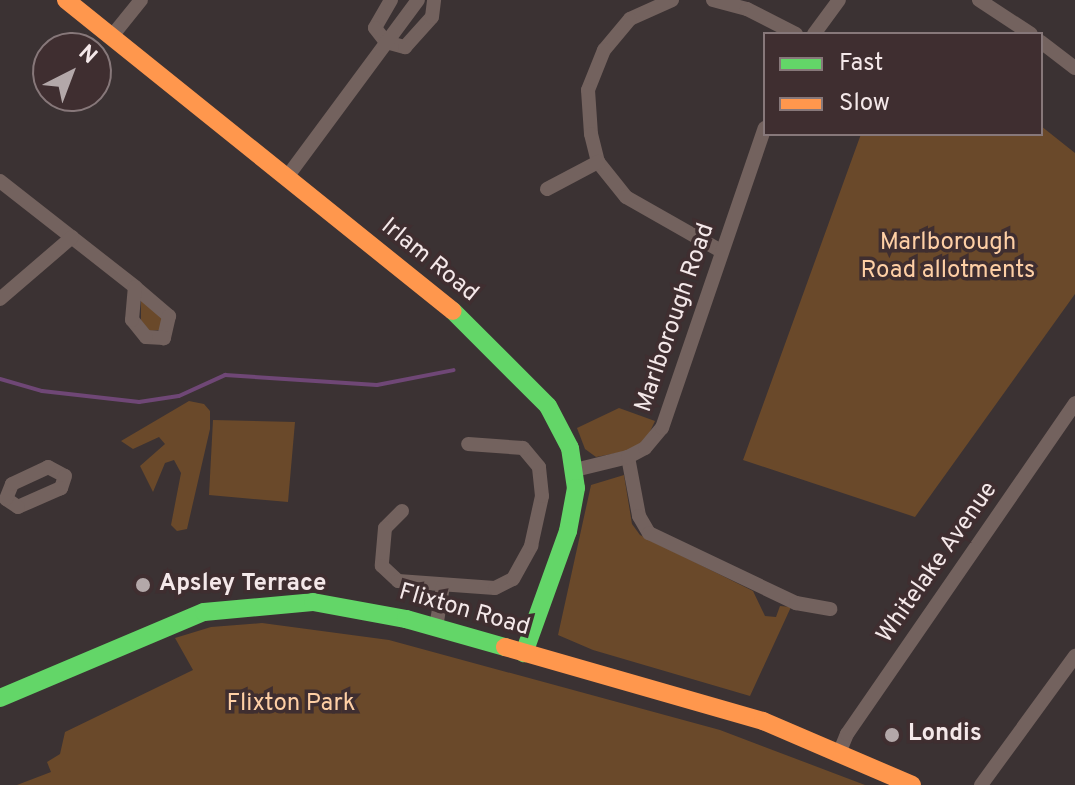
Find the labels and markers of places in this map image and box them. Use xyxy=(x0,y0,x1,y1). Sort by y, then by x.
place label: Apsley Terrace xyxy=(159,571,326,599)
marker: Apsley Terrace xyxy=(134,576,152,594)
place label: Londis xyxy=(908,721,982,749)
marker: Londis xyxy=(883,726,901,744)

